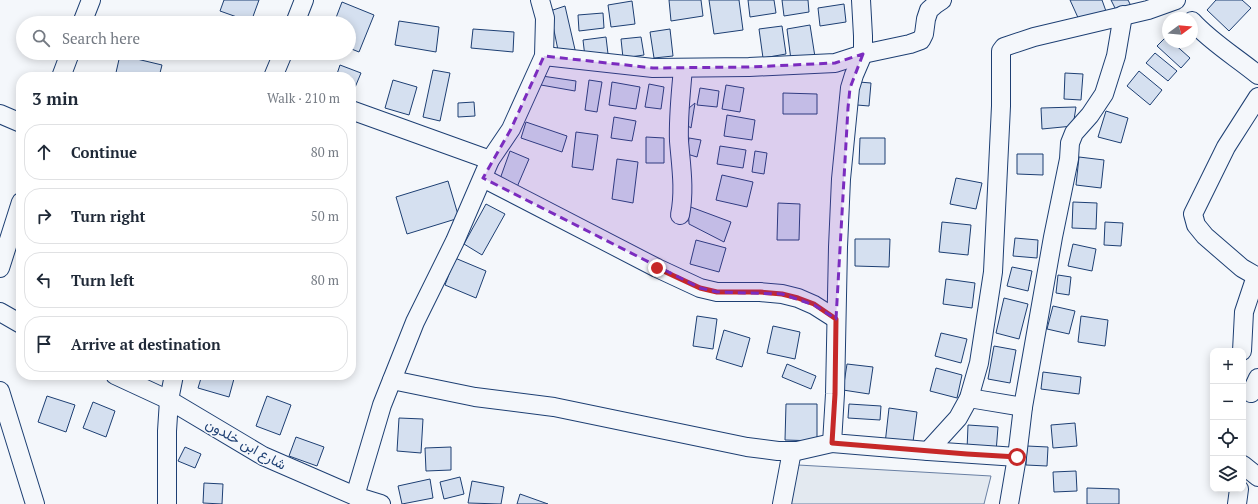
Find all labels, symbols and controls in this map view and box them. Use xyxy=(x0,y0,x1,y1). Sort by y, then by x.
north arrow xyxy=(1162,12,1198,48)
search box xyxy=(16,16,356,60)
icon: search xyxy=(30,27,52,49)
text: Search here xyxy=(62,28,140,48)
text: 3 min xyxy=(32,87,79,110)
text: Walk · 210 m xyxy=(267,89,340,107)
icon: ahead xyxy=(33,141,55,163)
text: Continue xyxy=(71,142,137,162)
text: 80 m xyxy=(311,143,339,161)
icon: right xyxy=(33,205,55,227)
text: Turn right xyxy=(71,206,146,226)
text: 50 m xyxy=(311,207,339,225)
route end xyxy=(648,259,666,277)
icon: left xyxy=(33,269,55,291)
text: Turn left xyxy=(71,270,135,290)
text: 80 m xyxy=(311,271,339,289)
icon: arrive xyxy=(33,333,55,355)
text: Arrive at destination xyxy=(71,334,221,354)
map controls xyxy=(1210,348,1246,492)
button: + xyxy=(1210,348,1246,384)
button: − xyxy=(1210,384,1246,420)
street label: شارع ابن خلدون xyxy=(202,414,290,475)
button: locate xyxy=(1210,420,1246,456)
route start xyxy=(1008,448,1026,466)
button: layers xyxy=(1210,456,1246,492)

